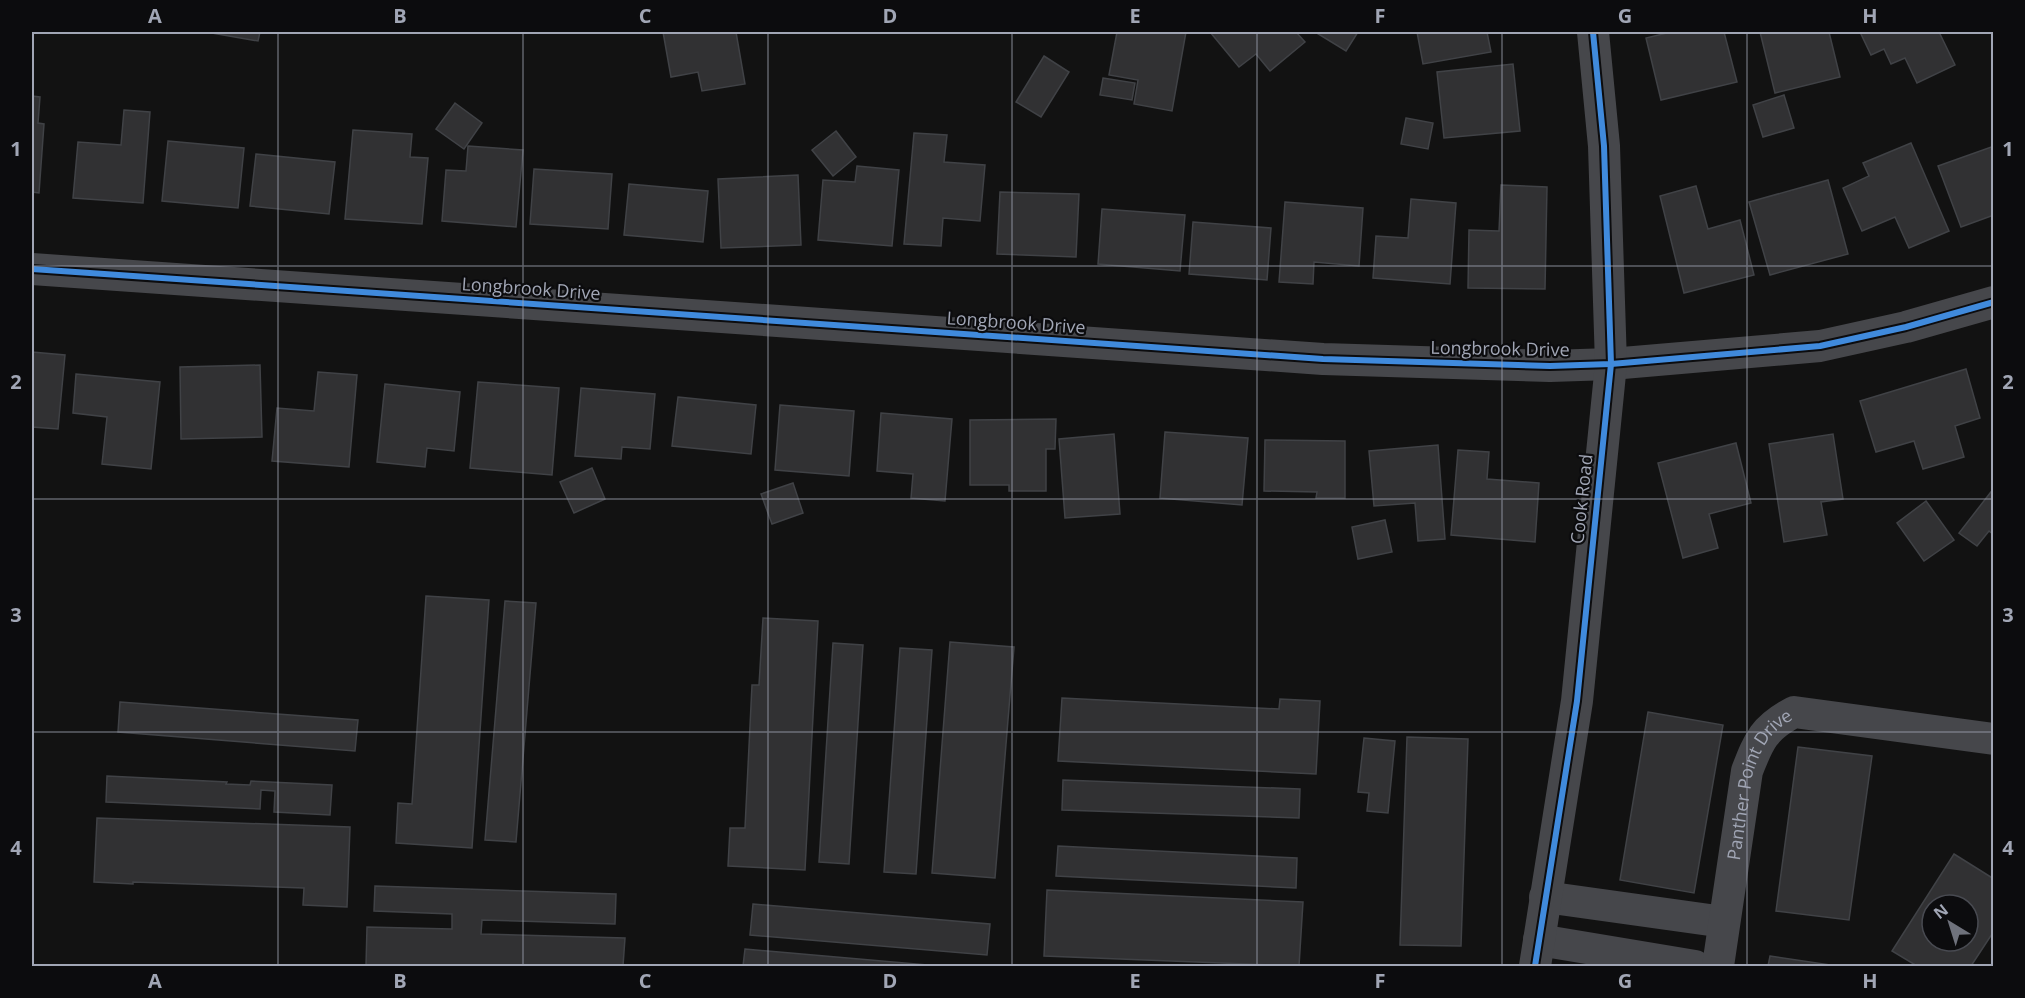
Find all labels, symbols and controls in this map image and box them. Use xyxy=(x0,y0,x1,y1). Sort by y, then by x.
text: A xyxy=(148,2,162,29)
text: B xyxy=(393,2,407,29)
text: C xyxy=(639,2,652,29)
text: D xyxy=(883,2,897,29)
text: E xyxy=(1129,2,1141,29)
text: F xyxy=(1375,2,1385,29)
text: G xyxy=(1618,2,1632,29)
text: H xyxy=(1862,2,1878,29)
text: 1 xyxy=(10,135,22,162)
text: 1 xyxy=(2002,135,2014,162)
street label: Longbrook Drive xyxy=(461,271,601,305)
street label: Longbrook Drive xyxy=(946,305,1086,339)
street label: Longbrook Drive xyxy=(1430,335,1570,361)
text: 2 xyxy=(10,368,22,395)
text: 2 xyxy=(2002,368,2014,395)
street label: Cook Road xyxy=(1564,453,1598,545)
text: 3 xyxy=(10,601,22,628)
text: 3 xyxy=(2002,601,2014,628)
street label: Panther Point Drive xyxy=(1721,703,1796,862)
text: 4 xyxy=(10,834,22,861)
text: 4 xyxy=(2002,834,2014,861)
north arrow xyxy=(1920,893,1980,953)
text: N xyxy=(1929,899,1953,924)
text: A xyxy=(148,967,162,994)
text: B xyxy=(393,967,407,994)
text: C xyxy=(639,967,652,994)
text: D xyxy=(883,967,897,994)
text: E xyxy=(1129,967,1141,994)
text: F xyxy=(1375,967,1385,994)
text: G xyxy=(1618,967,1632,994)
text: H xyxy=(1862,967,1878,994)

